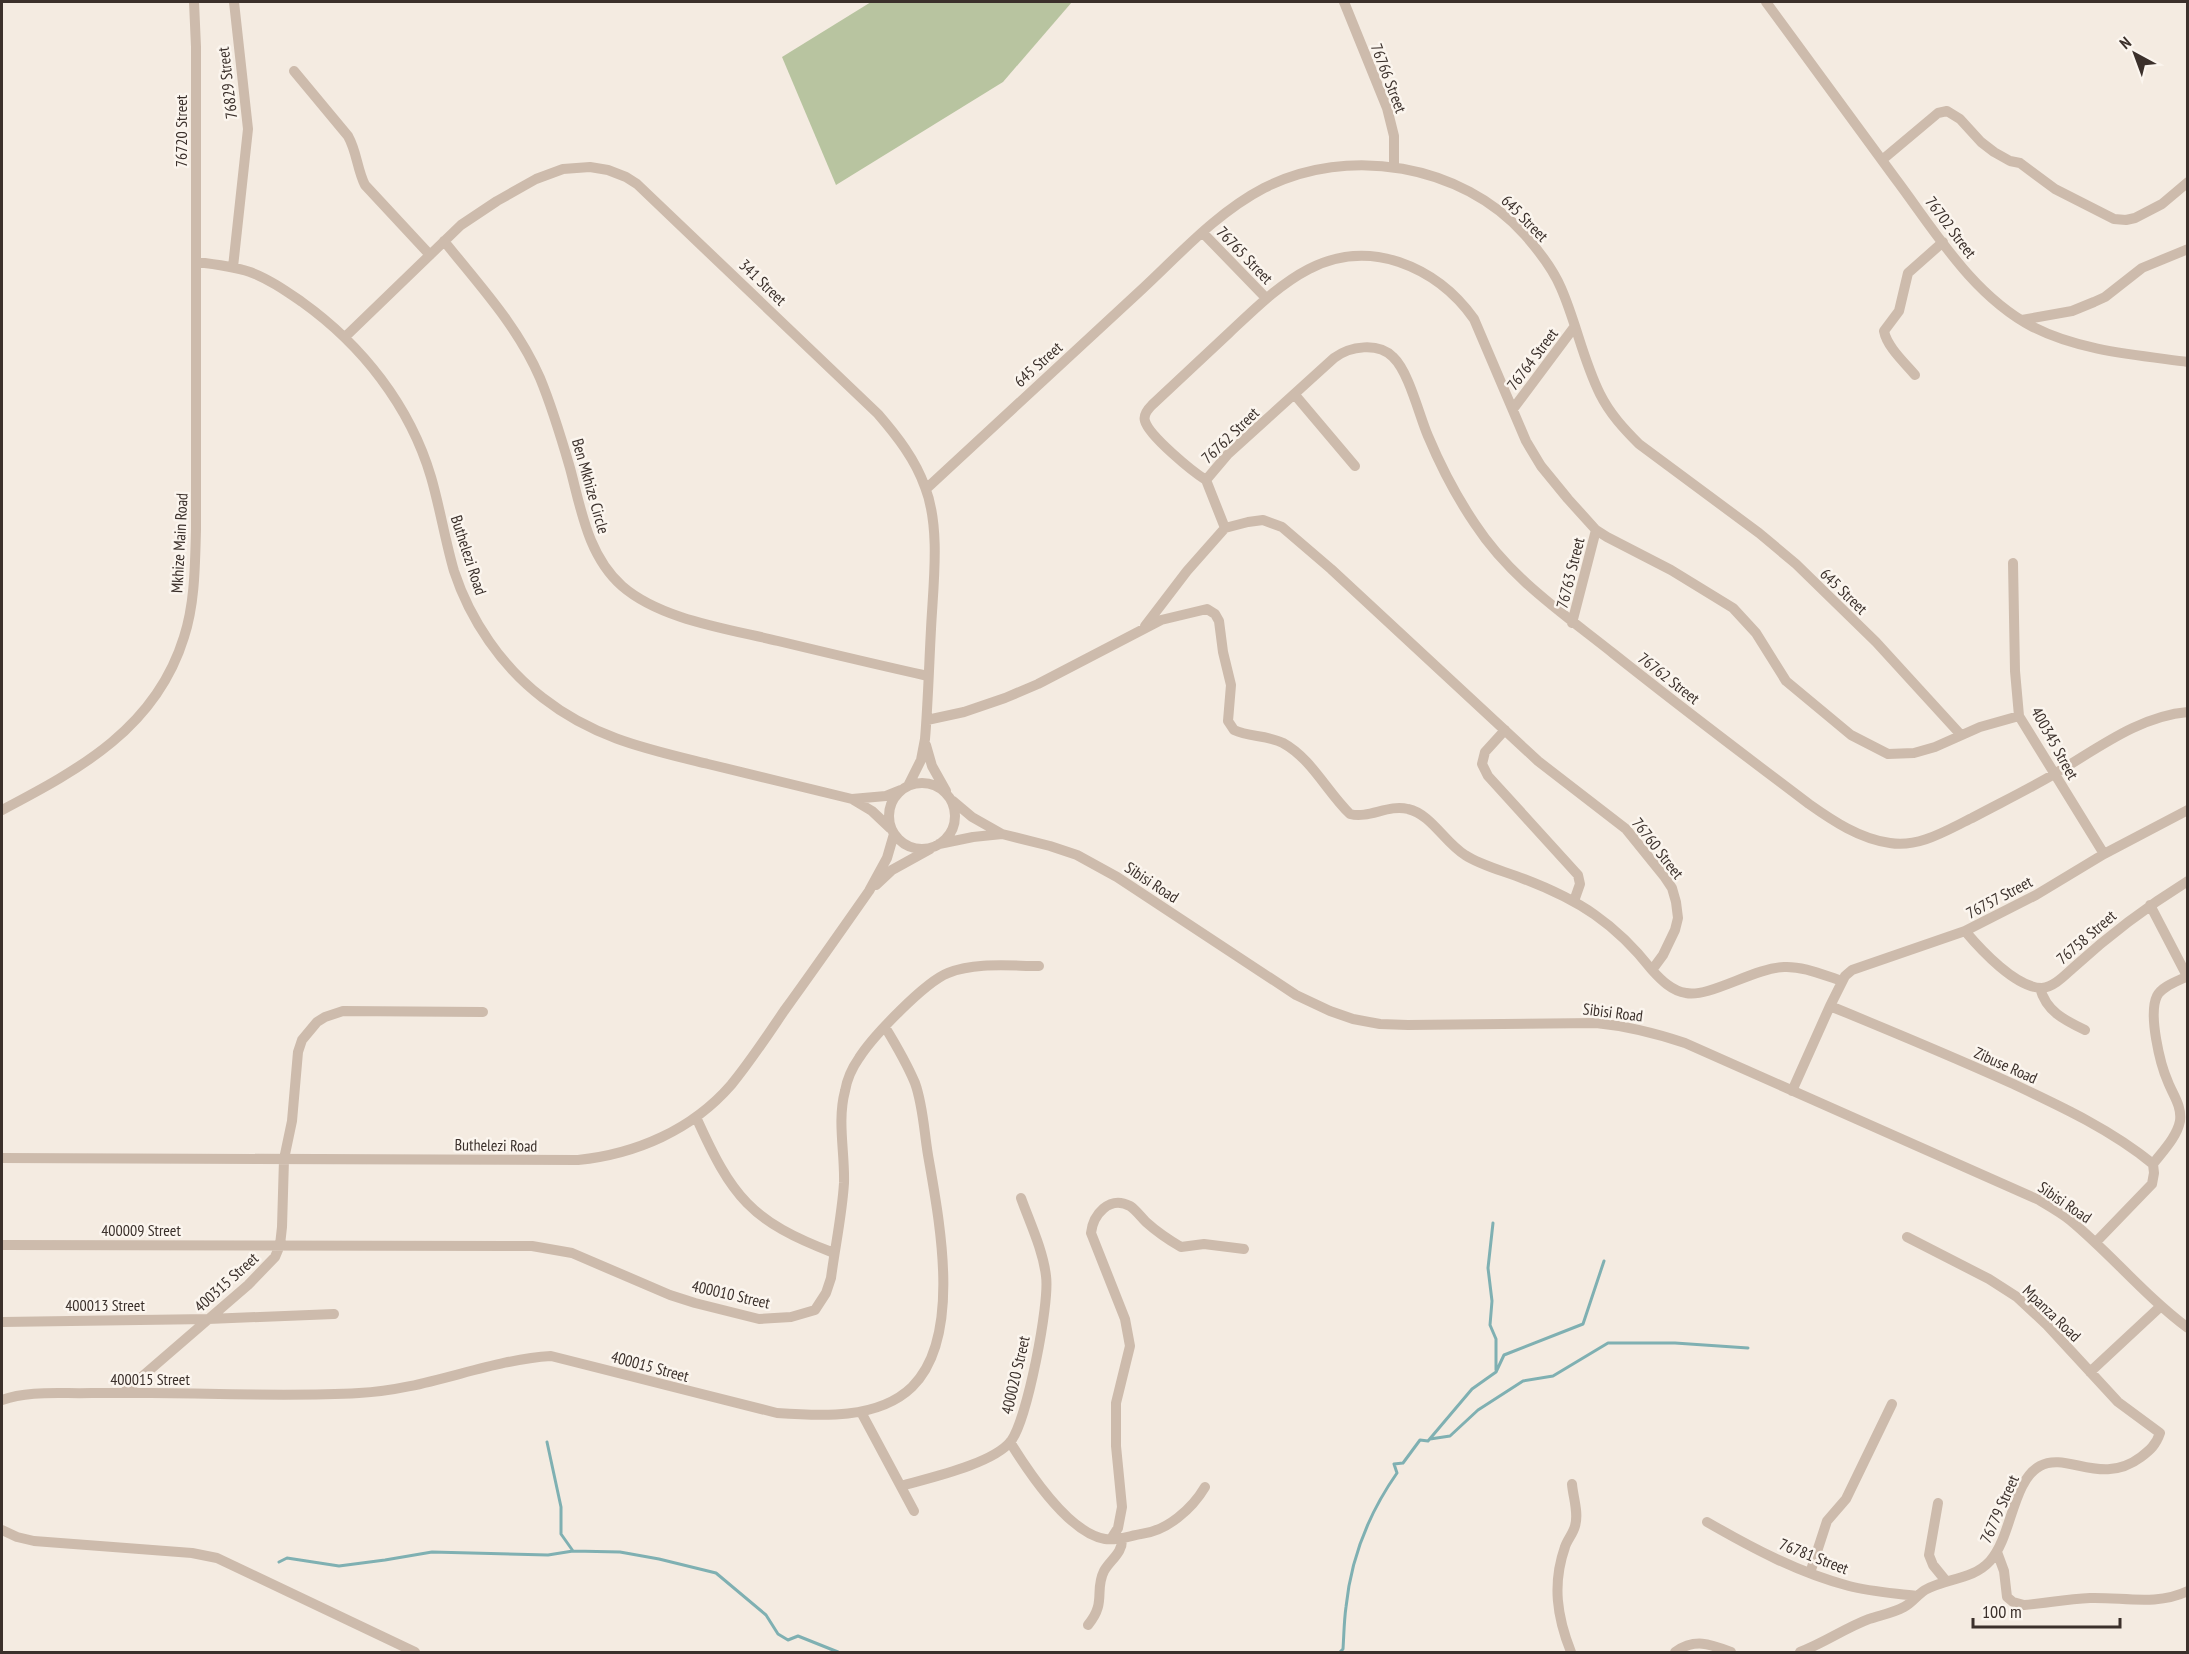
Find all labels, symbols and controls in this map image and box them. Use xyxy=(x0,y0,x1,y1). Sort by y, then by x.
north arrow xyxy=(2105,24,2165,84)
text: N xyxy=(2115,32,2135,53)
street label: 76766 Street xyxy=(1367,41,1412,116)
street label: 76829 Street xyxy=(213,45,241,120)
street label: 76720 Street xyxy=(171,94,191,167)
street label: 645 Street xyxy=(1497,190,1553,246)
street label: 76702 Street xyxy=(1921,192,1981,262)
street label: 76765 Street xyxy=(1213,222,1278,288)
street label: 341 Street xyxy=(735,255,791,310)
street label: 76764 Street xyxy=(1502,324,1562,394)
street label: 645 Street xyxy=(1010,337,1067,391)
street label: 76762 Street xyxy=(1197,402,1263,467)
street label: Ben Mkhize Circle xyxy=(568,436,614,536)
street label: Mkhize Main Road xyxy=(166,492,192,594)
street label: Buthelezi Road xyxy=(447,513,491,597)
street label: 76763 Street xyxy=(1552,535,1589,611)
street label: 645 Street xyxy=(1816,564,1872,619)
street label: 76762 Street xyxy=(1634,648,1704,709)
street label: 400345 Street xyxy=(2027,703,2083,783)
street label: 76760 Street xyxy=(1628,813,1689,883)
street label: Sibisi Road xyxy=(1121,857,1183,907)
street label: 76757 Street xyxy=(1963,871,2036,923)
street label: 76758 Street xyxy=(2052,905,2120,968)
street label: Sibisi Road xyxy=(1582,998,1644,1026)
street label: Zibuse Road xyxy=(1971,1042,2041,1088)
street label: Buthelezi Road xyxy=(455,1134,538,1156)
street label: Sibisi Road xyxy=(2034,1177,2096,1227)
street label: 400009 Street xyxy=(101,1220,181,1240)
street label: 400315 Street xyxy=(190,1248,263,1316)
street label: 400010 Street xyxy=(690,1275,773,1313)
street label: Mpanza Road xyxy=(2019,1280,2085,1346)
street label: 400013 Street xyxy=(65,1295,145,1315)
street label: 400020 Street xyxy=(996,1333,1034,1416)
street label: 400015 Street xyxy=(609,1346,692,1386)
street label: 400015 Street xyxy=(110,1369,190,1389)
street label: 76779 Street xyxy=(1975,1471,2023,1546)
street label: 76781 Street xyxy=(1777,1534,1852,1579)
scale bar xyxy=(1973,1591,2120,1629)
text: 100 m xyxy=(1982,1600,2022,1623)

